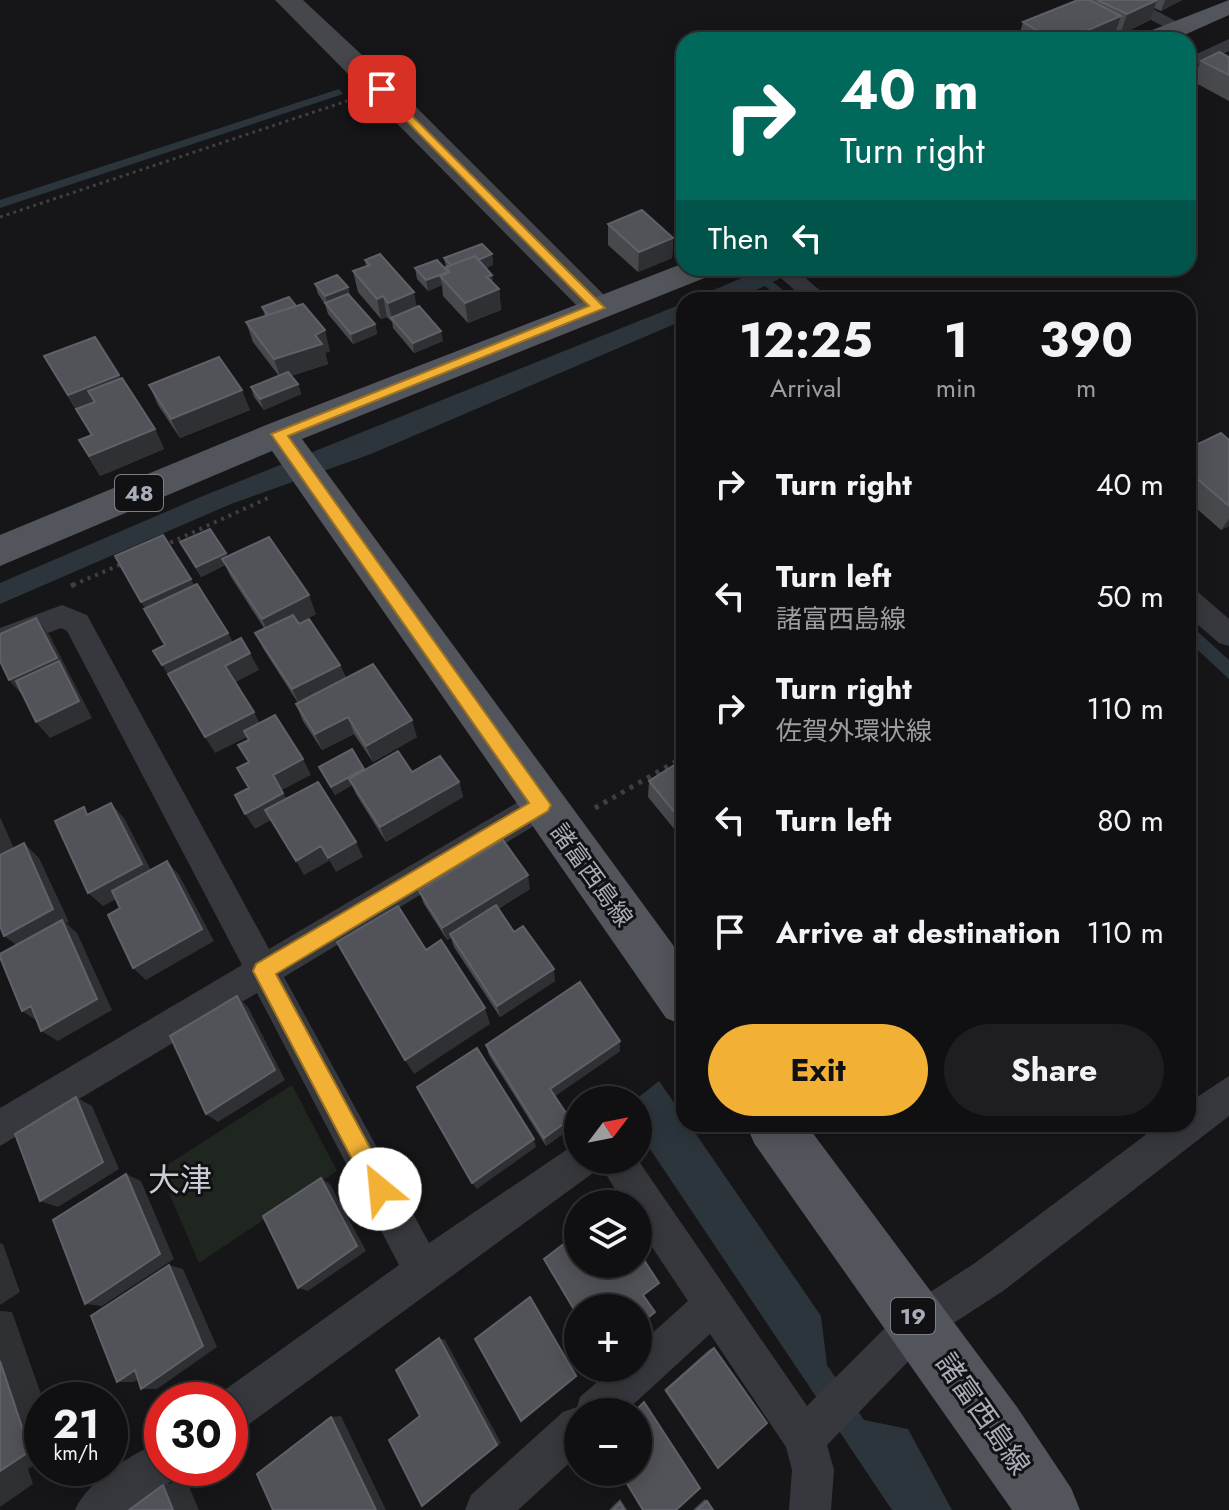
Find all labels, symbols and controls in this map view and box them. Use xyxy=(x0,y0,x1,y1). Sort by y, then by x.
text: 40 m xyxy=(840,49,979,130)
pin xyxy=(348,55,416,123)
icon: right xyxy=(708,64,812,168)
icon: arrive xyxy=(360,67,404,111)
text: Turn right xyxy=(840,124,985,176)
icon: left xyxy=(785,216,829,260)
text: Then xyxy=(708,217,769,260)
text: 12:25 xyxy=(739,306,873,375)
text: 1 xyxy=(944,306,968,375)
text: 390 xyxy=(1039,306,1133,375)
text: Arrival xyxy=(770,369,842,407)
text: min xyxy=(936,369,976,407)
text: m xyxy=(1076,369,1096,407)
icon: right xyxy=(708,462,752,506)
text: Turn right xyxy=(776,463,912,506)
text: 40 m xyxy=(1096,463,1164,506)
road number: 48 xyxy=(115,475,163,511)
text: Turn left xyxy=(776,555,891,598)
icon: left xyxy=(708,574,752,618)
text: 50 m xyxy=(1097,575,1164,618)
text: 諸富西島線 xyxy=(776,600,906,638)
text: Turn right xyxy=(776,667,912,710)
icon: right xyxy=(708,686,752,730)
text: 110 m xyxy=(1087,687,1164,730)
text: 佐賀外環状線 xyxy=(776,712,932,750)
icon: left xyxy=(708,798,752,842)
text: Turn left xyxy=(776,799,891,842)
text: 80 m xyxy=(1097,799,1164,842)
street label: 諸富西島線 xyxy=(543,816,641,934)
icon: arrive xyxy=(708,910,752,954)
text: Arrive at destination xyxy=(776,911,1061,954)
text: 110 m xyxy=(1087,911,1164,954)
button: Exit xyxy=(708,1024,928,1116)
button: Share xyxy=(944,1024,1164,1116)
north arrow xyxy=(564,1086,652,1174)
map controls xyxy=(564,1086,652,1486)
position arrow xyxy=(338,1147,422,1231)
district label: 大津 xyxy=(148,1157,212,1203)
button: layers xyxy=(564,1190,652,1278)
button: + xyxy=(564,1294,652,1382)
road number: 19 xyxy=(891,1298,935,1334)
street label: 諸富西島線 xyxy=(926,1345,1040,1483)
speed limit sign: 30 xyxy=(144,1382,248,1486)
text: 21 xyxy=(53,1395,99,1453)
button: − xyxy=(564,1398,652,1486)
text: km/h xyxy=(53,1439,99,1468)

